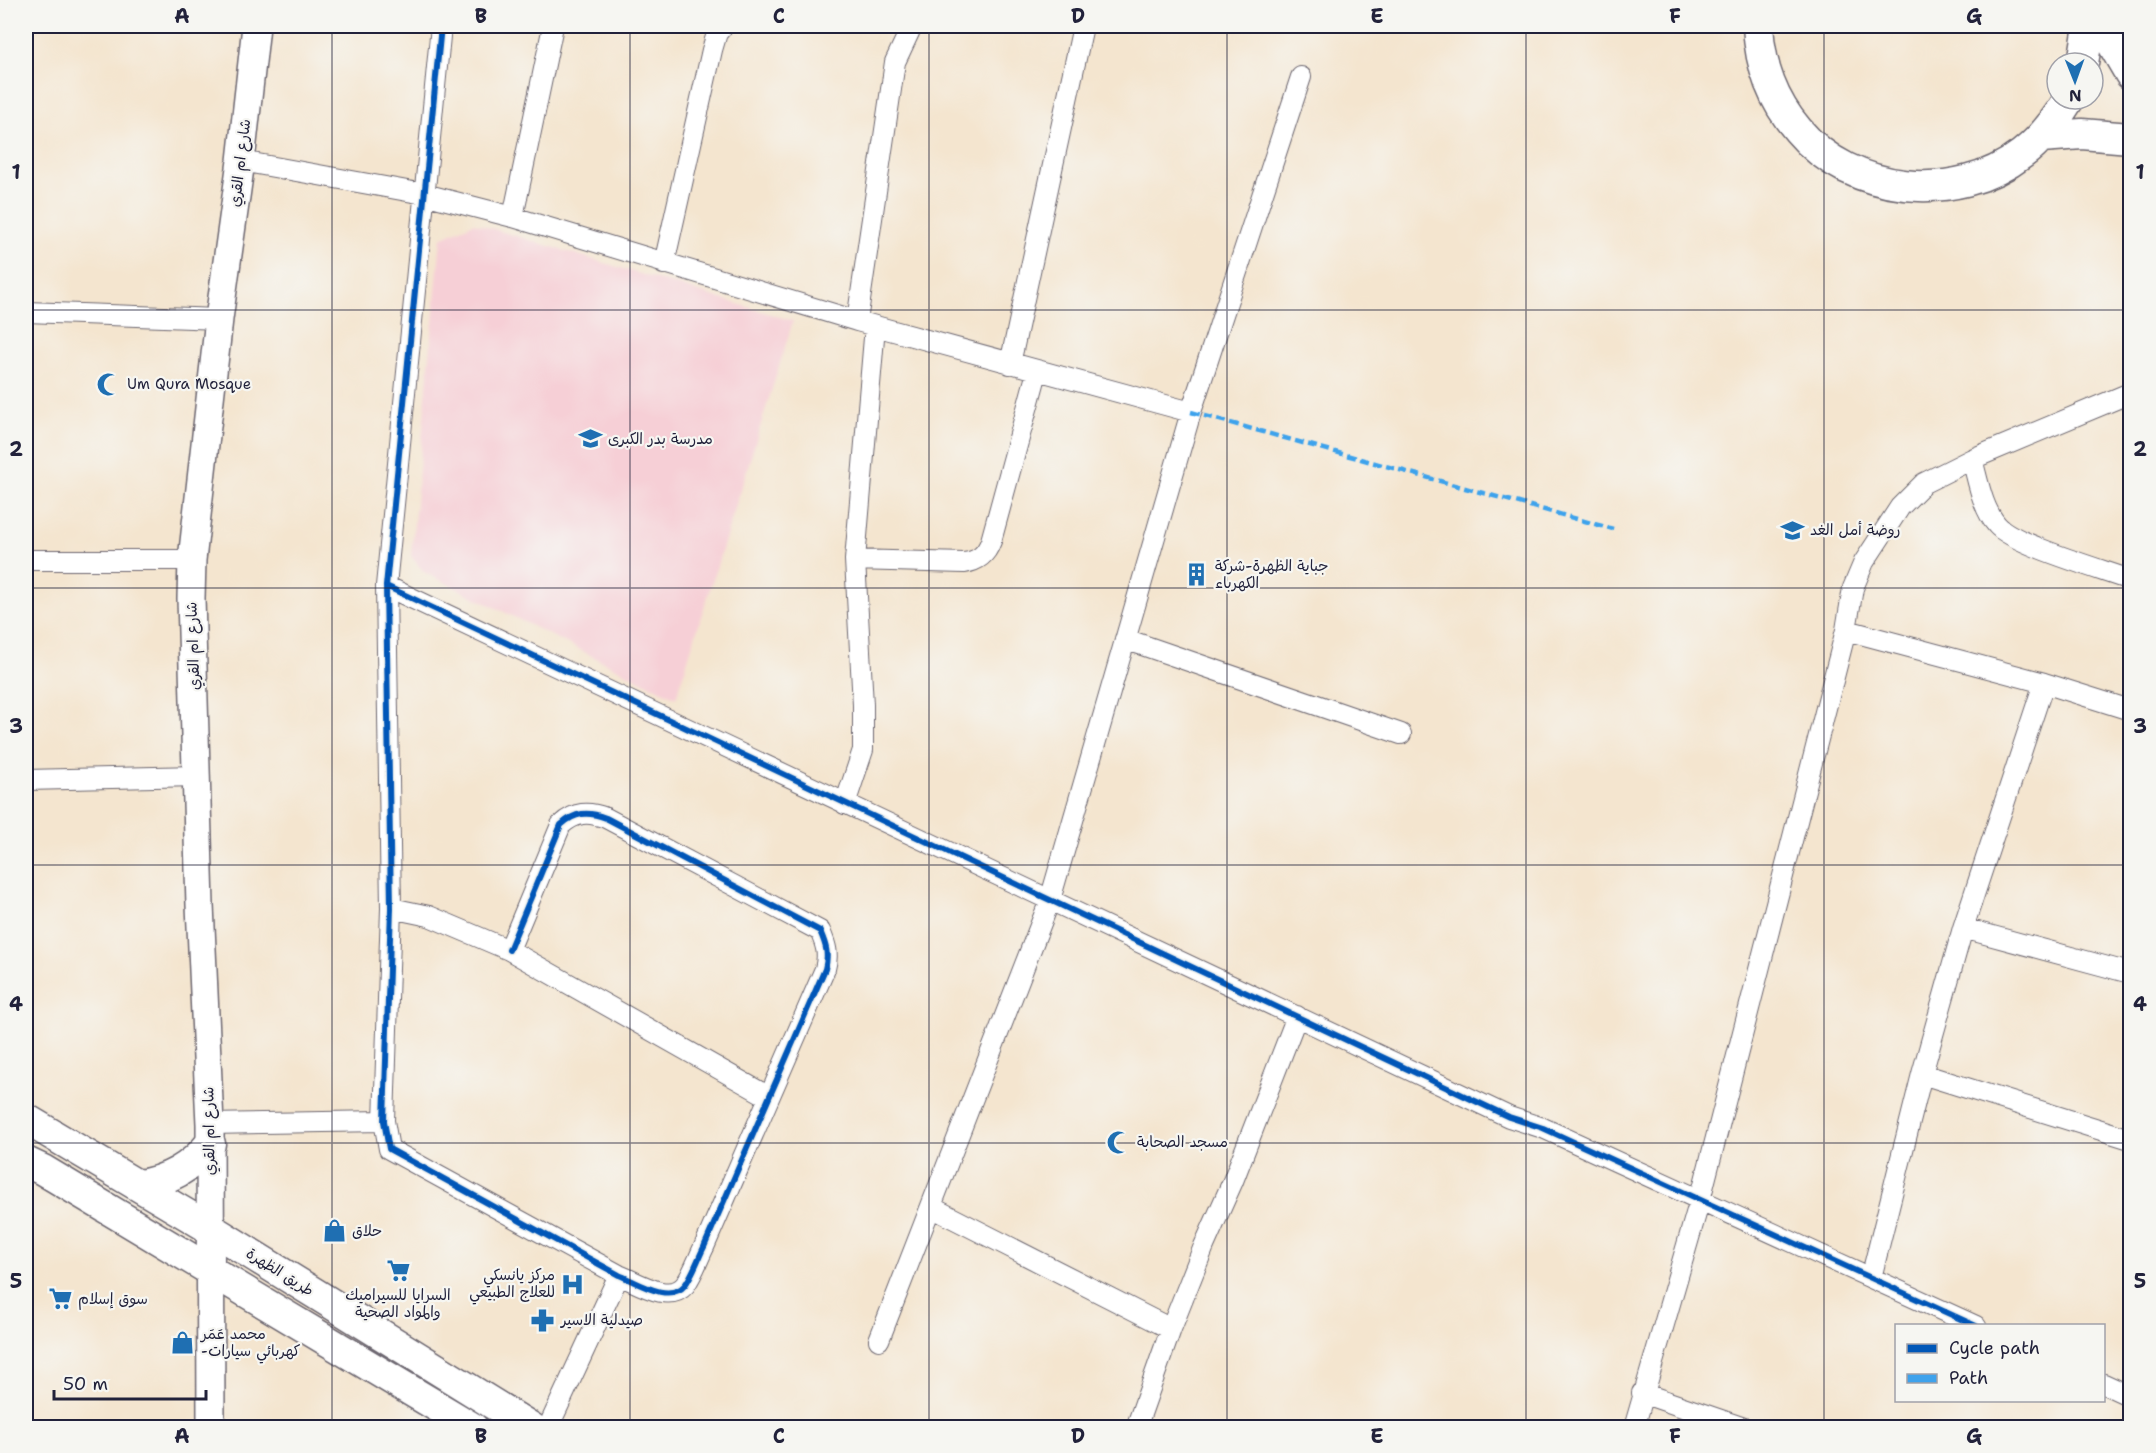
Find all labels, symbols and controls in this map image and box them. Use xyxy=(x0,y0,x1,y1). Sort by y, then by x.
text: A xyxy=(174,3,190,29)
text: B xyxy=(475,3,487,29)
text: C xyxy=(773,3,785,29)
text: D xyxy=(1071,3,1085,29)
text: E xyxy=(1370,3,1384,29)
text: F xyxy=(1669,3,1681,29)
text: G xyxy=(1966,3,1982,29)
north arrow xyxy=(2045,51,2105,111)
text: N xyxy=(2069,85,2082,106)
street label: شارع ام القري xyxy=(225,118,256,208)
text: 1 xyxy=(11,159,21,185)
text: 1 xyxy=(2135,159,2145,185)
mosque icon: Um Qura Mosque xyxy=(96,371,122,397)
place label: Um Qura Mosque xyxy=(127,374,251,394)
school or university icon: مدرسة بدر الكبرى xyxy=(577,426,603,452)
place label: مدرسة بدر الكبرى xyxy=(608,429,713,449)
text: 2 xyxy=(9,436,23,462)
text: 2 xyxy=(2133,436,2147,462)
school or university icon: روضة أمل الغد xyxy=(1779,517,1805,543)
place label: روضة أمل الغد xyxy=(1810,520,1900,540)
place label: جباية الظهرة-شركة الكهرباء xyxy=(1215,556,1329,593)
building icon: جباية الظهرة-شركة الكهرباء xyxy=(1184,562,1210,588)
street label: شارع ام القري xyxy=(181,601,206,691)
text: 3 xyxy=(9,713,23,739)
text: 3 xyxy=(2133,713,2147,739)
text: 4 xyxy=(9,991,23,1017)
text: 4 xyxy=(2133,991,2147,1017)
street label: شارع ام القري xyxy=(198,1087,221,1175)
mosque icon: مسجد الصحابة xyxy=(1106,1129,1132,1155)
place label: مسجد الصحابة xyxy=(1137,1132,1228,1152)
shop icon: حلاق xyxy=(321,1218,347,1244)
place label: حلاق xyxy=(352,1221,382,1241)
street label: طريق الظهرة xyxy=(242,1243,318,1301)
supermarket icon: السرايا للسيراميك والمواد الصحية xyxy=(385,1258,411,1284)
place label: مركز يانسكي للعلاج الطبيعي xyxy=(469,1265,555,1305)
text: 5 xyxy=(10,1268,22,1294)
text: 5 xyxy=(2134,1268,2146,1294)
hospital icon: مركز يانسكي للعلاج الطبيعي xyxy=(560,1271,586,1297)
place label: السرايا للسيراميك والمواد الصحية xyxy=(345,1285,451,1322)
supermarket icon: سوق إسلام xyxy=(47,1286,73,1312)
place label: سوق إسلام xyxy=(78,1289,148,1310)
pharmacy icon: صيدلية الاسير xyxy=(530,1307,556,1333)
place label: صيدلية الاسير xyxy=(560,1310,643,1330)
place label: محمد عَمَر -كهربائي سيارات xyxy=(199,1324,300,1364)
legend xyxy=(1895,1324,2105,1402)
shop icon: محمد عَمَر -كهربائي سيارات xyxy=(170,1330,196,1356)
text: Cycle path xyxy=(1949,1336,2040,1360)
scale bar xyxy=(54,1363,206,1401)
text: Path xyxy=(1949,1366,1988,1390)
text: 50 m xyxy=(63,1372,108,1396)
text: A xyxy=(174,1423,190,1449)
text: B xyxy=(475,1423,487,1449)
text: C xyxy=(773,1423,785,1449)
text: D xyxy=(1071,1423,1085,1449)
text: E xyxy=(1370,1423,1384,1449)
text: F xyxy=(1669,1423,1681,1449)
text: G xyxy=(1966,1423,1982,1449)

